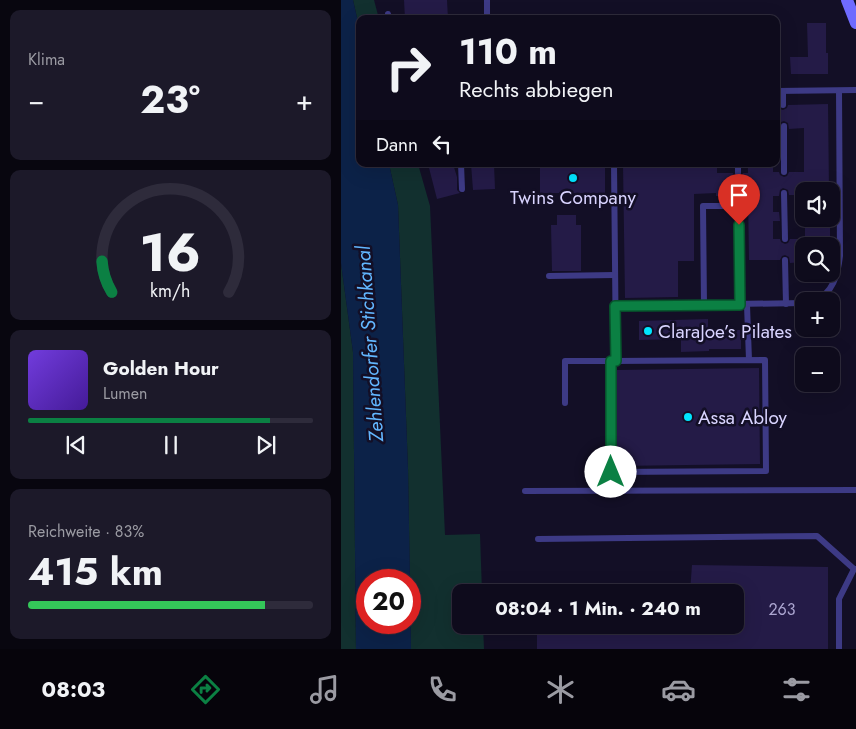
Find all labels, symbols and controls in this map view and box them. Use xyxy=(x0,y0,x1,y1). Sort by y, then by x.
text: 110 m xyxy=(459,27,557,77)
icon: right xyxy=(376,35,441,100)
text: Klima xyxy=(28,48,65,71)
text: 23° xyxy=(140,72,200,127)
text: Rechts abbiegen xyxy=(459,73,614,105)
text: − xyxy=(28,80,45,121)
text: + xyxy=(296,80,313,121)
icon: left xyxy=(428,130,456,158)
text: Dann xyxy=(376,131,418,158)
marker: Twins Company xyxy=(567,172,579,184)
pin xyxy=(718,174,760,225)
icon: arrive xyxy=(725,181,753,209)
map controls xyxy=(795,182,840,392)
button: sound xyxy=(795,182,840,227)
place label: Twins Company xyxy=(510,184,637,211)
text: 16 xyxy=(140,215,201,291)
button: search xyxy=(795,237,840,282)
water label: Zehlendorfer Stichkanal xyxy=(349,243,391,444)
text: km/h xyxy=(150,278,191,304)
button: + xyxy=(795,292,840,337)
place label: ClaraJoe’s Pilates xyxy=(658,318,792,345)
marker: ClaraJoe’s Pilates xyxy=(642,325,654,337)
button: − xyxy=(795,347,840,392)
text: Golden Hour xyxy=(103,355,219,382)
text: Lumen xyxy=(103,382,147,405)
place label: Assa Abloy xyxy=(698,404,788,431)
marker: Assa Abloy xyxy=(682,411,694,423)
icon: previous xyxy=(62,431,90,459)
icon: pause xyxy=(157,431,185,459)
icon: next xyxy=(252,431,280,459)
position arrow xyxy=(584,445,636,497)
text: Reichweite · 83% xyxy=(28,520,144,543)
text: 415 km xyxy=(28,544,163,599)
speed limit sign: 20 xyxy=(356,569,421,634)
text: 08:04 · 1 Min. · 240 m xyxy=(495,595,701,622)
house number: 263 xyxy=(768,598,796,621)
icon: directions xyxy=(188,672,223,707)
icon: music xyxy=(307,672,342,707)
icon: phone xyxy=(425,672,460,707)
icon: climate xyxy=(543,672,578,707)
icon: car xyxy=(661,672,696,707)
icon: filters xyxy=(779,672,814,707)
text: 08:03 xyxy=(42,673,105,705)

